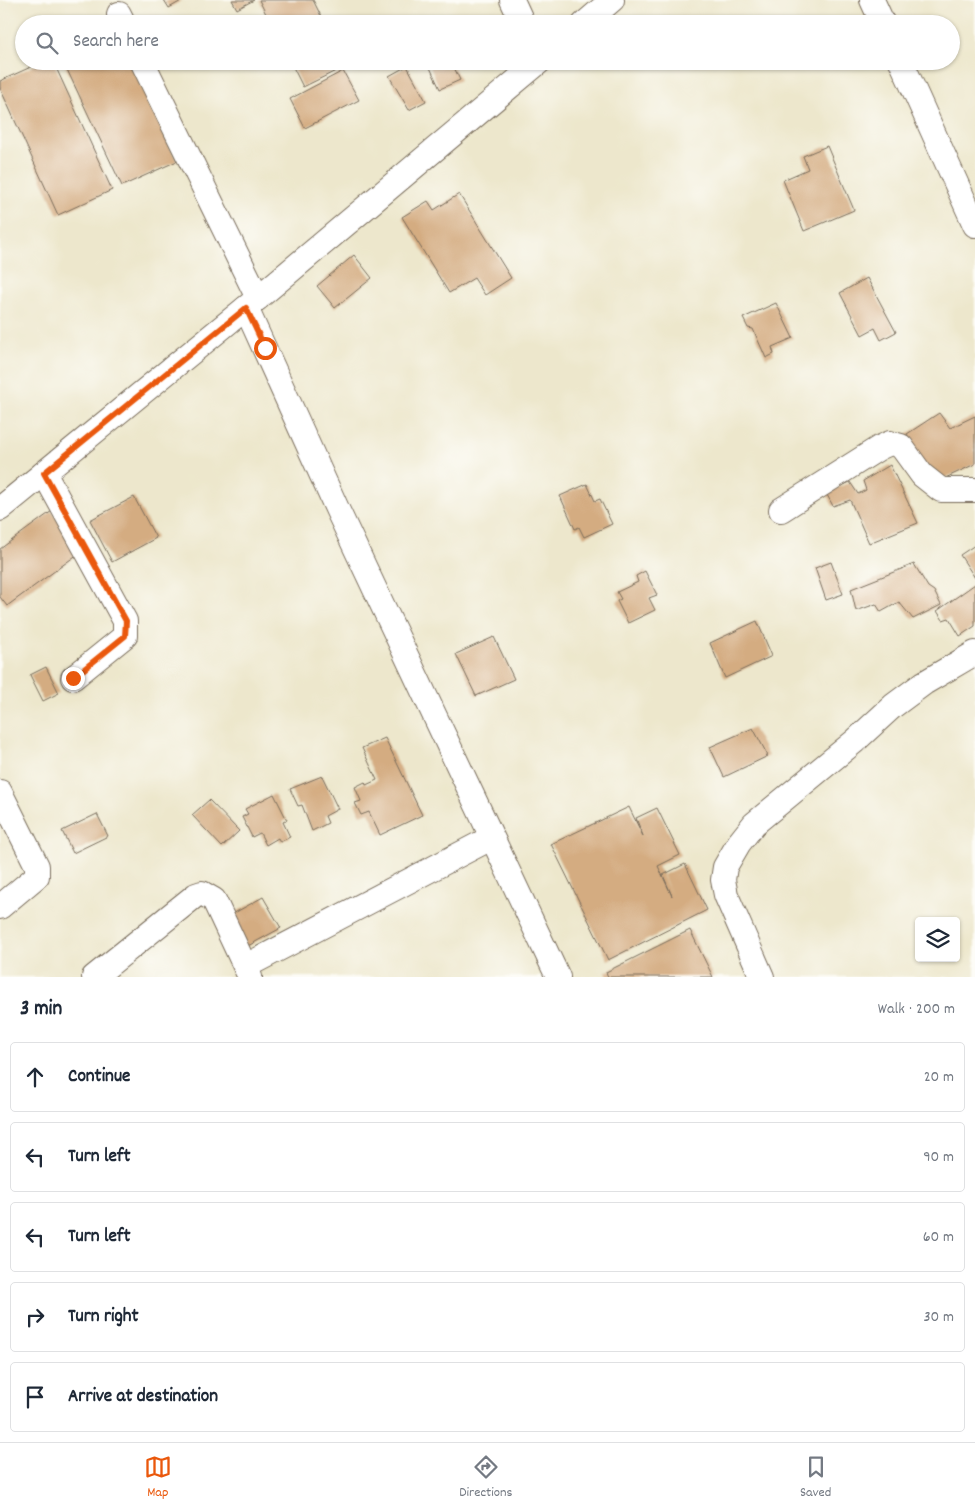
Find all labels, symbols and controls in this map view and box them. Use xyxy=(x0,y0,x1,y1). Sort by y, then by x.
search box xyxy=(15,15,960,70)
icon: search xyxy=(33,29,61,57)
text: Search here xyxy=(73,29,159,56)
route start xyxy=(254,337,277,360)
route end xyxy=(62,667,85,690)
map controls xyxy=(915,917,960,962)
button: layers xyxy=(915,917,960,962)
text: 3 min xyxy=(20,995,62,1025)
text: Walk · 200 m xyxy=(878,998,955,1021)
icon: ahead xyxy=(21,1063,49,1091)
text: Continue xyxy=(68,1064,130,1091)
text: 20 m xyxy=(924,1066,954,1089)
icon: left xyxy=(21,1143,49,1171)
text: Turn left xyxy=(68,1144,131,1171)
text: 90 m xyxy=(923,1146,954,1169)
icon: left xyxy=(21,1223,49,1251)
text: Turn left xyxy=(68,1224,131,1251)
text: 60 m xyxy=(923,1226,954,1249)
icon: right xyxy=(21,1303,49,1331)
text: Turn right xyxy=(68,1304,139,1331)
text: 30 m xyxy=(924,1306,954,1329)
icon: arrive xyxy=(21,1383,49,1411)
text: Arrive at destination xyxy=(68,1384,218,1411)
tab: Map xyxy=(144,1453,172,1503)
tab: Directions xyxy=(459,1453,512,1503)
tab: Saved xyxy=(800,1453,831,1503)

